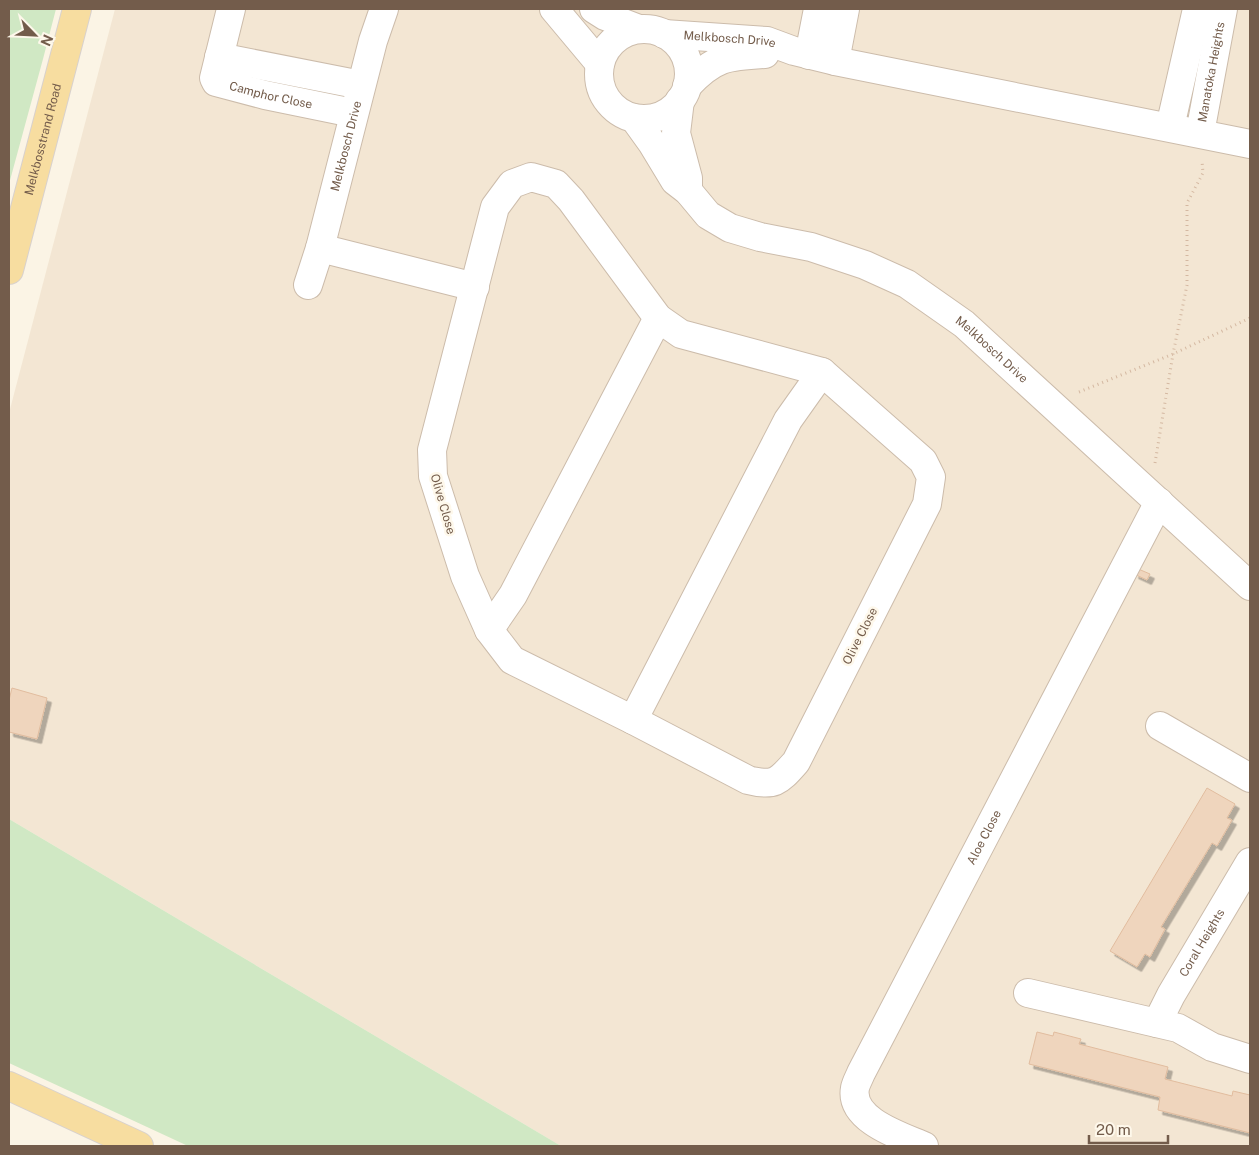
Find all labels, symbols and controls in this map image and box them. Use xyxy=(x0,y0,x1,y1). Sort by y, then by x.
north arrow xyxy=(10,10,60,60)
street label: Manatoka Heights xyxy=(1195,21,1227,123)
street label: Melkbosch Drive xyxy=(683,28,778,51)
text: N xyxy=(37,32,56,49)
street label: Camphor Close xyxy=(228,79,314,112)
street label: Melkbosstrand Road xyxy=(22,82,64,197)
street label: Melkbosch Drive xyxy=(328,99,364,193)
street label: Melkbosch Drive xyxy=(953,313,1031,386)
street label: Olive Close xyxy=(428,472,458,536)
street label: Olive Close xyxy=(840,605,880,667)
street label: Aloe Close xyxy=(964,808,1004,867)
street label: Coral Heights xyxy=(1176,906,1228,979)
scale bar xyxy=(1089,1112,1168,1144)
text: 20 m xyxy=(1096,1121,1131,1138)

